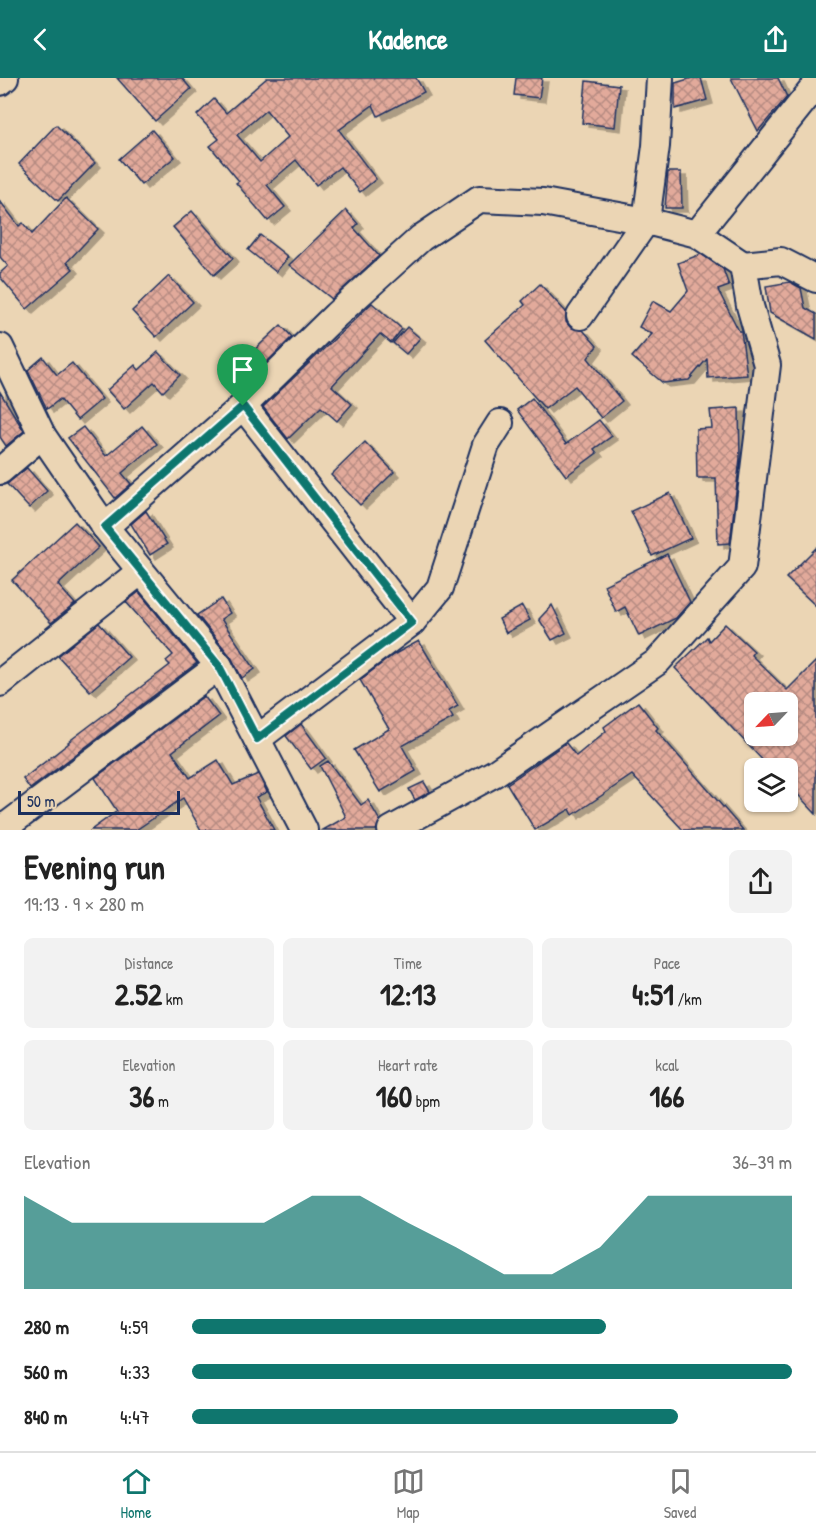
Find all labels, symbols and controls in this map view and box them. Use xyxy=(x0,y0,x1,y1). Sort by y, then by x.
text: Kadence xyxy=(368,21,448,57)
icon: back xyxy=(24,23,57,56)
icon: share xyxy=(759,23,792,56)
pin xyxy=(217,344,268,406)
icon: arrive xyxy=(226,353,259,386)
north arrow xyxy=(744,692,798,746)
map controls xyxy=(744,692,798,812)
button: layers xyxy=(744,758,798,812)
scale bar xyxy=(18,788,180,816)
text: 50 m xyxy=(27,790,56,812)
text: Evening run xyxy=(24,845,165,889)
button: share xyxy=(729,850,792,913)
text: 19:13 · 9 × 280 m xyxy=(24,890,144,917)
text: Distance xyxy=(125,952,173,974)
text: Time xyxy=(394,952,422,974)
text: Pace xyxy=(654,952,680,974)
text: 2.52 xyxy=(115,974,162,1014)
text: 12:13 xyxy=(380,974,436,1014)
text: 4:51 xyxy=(632,974,674,1014)
text: km xyxy=(162,988,183,1010)
text: /km xyxy=(674,988,702,1010)
text: Elevation xyxy=(122,1054,176,1076)
text: Heart rate xyxy=(378,1054,438,1076)
text: kcal xyxy=(655,1054,679,1076)
text: 36 xyxy=(129,1076,154,1116)
text: 160 xyxy=(376,1076,412,1116)
text: 166 xyxy=(650,1076,684,1116)
text: m xyxy=(154,1090,169,1112)
text: bpm xyxy=(412,1090,440,1112)
text: Elevation xyxy=(24,1148,90,1175)
text: 36–39 m xyxy=(732,1148,792,1175)
text: 280 m xyxy=(24,1313,69,1340)
text: 4:59 xyxy=(120,1313,148,1340)
text: 560 m xyxy=(24,1358,68,1385)
text: 4:33 xyxy=(120,1358,150,1385)
text: 840 m xyxy=(24,1403,67,1430)
text: 4:47 xyxy=(120,1403,150,1430)
tab: Home xyxy=(120,1465,153,1523)
tab: Map xyxy=(392,1465,425,1523)
tab: Saved xyxy=(664,1465,697,1523)

